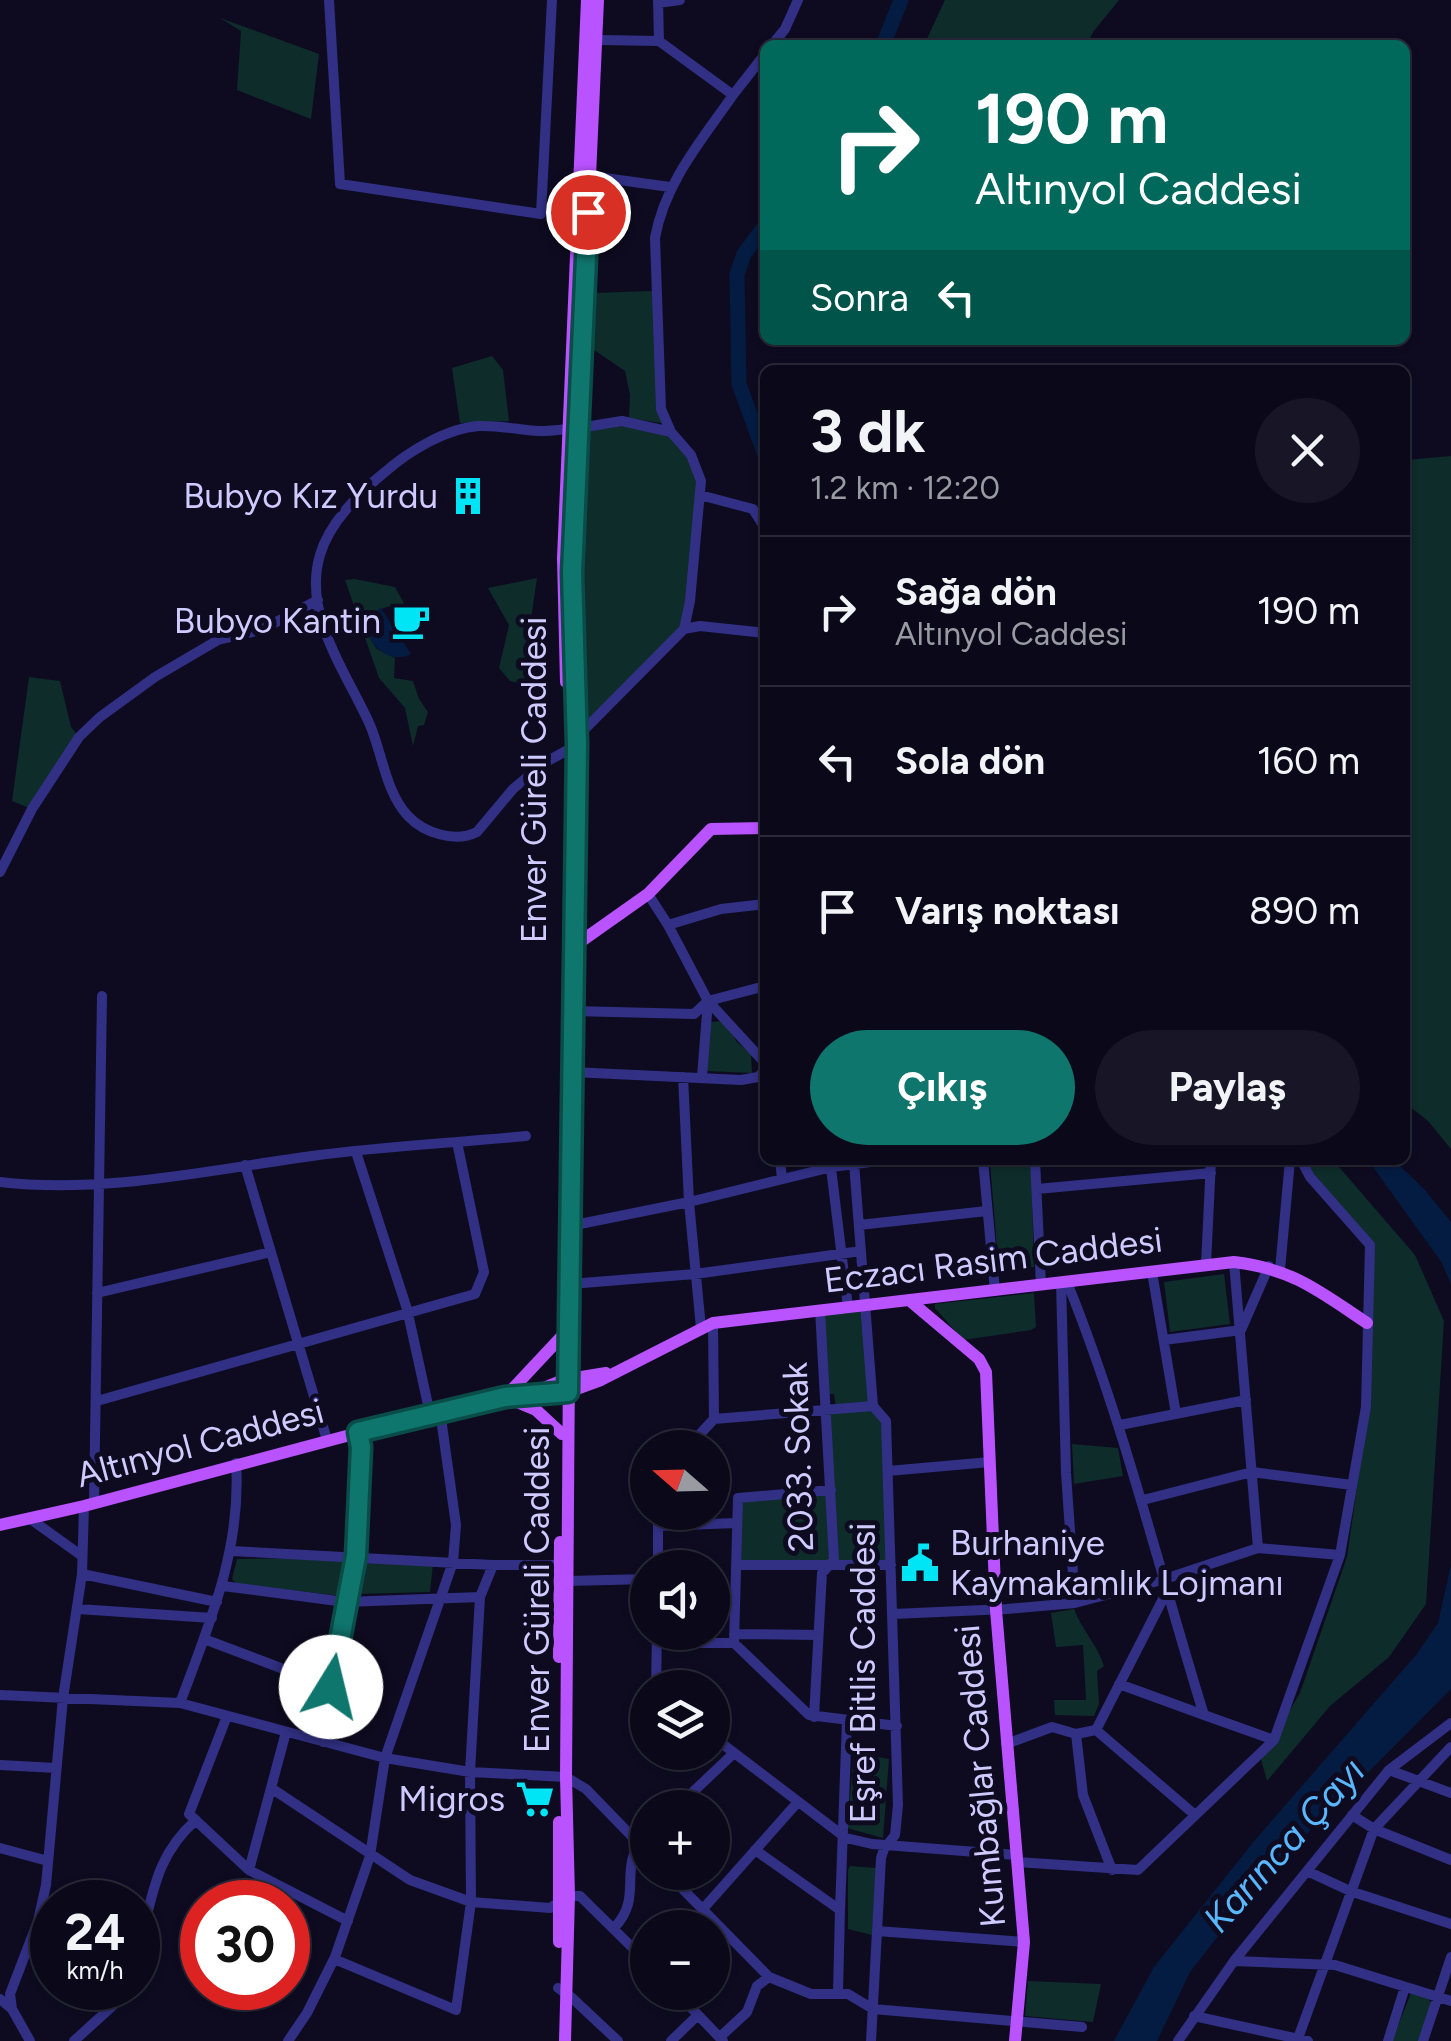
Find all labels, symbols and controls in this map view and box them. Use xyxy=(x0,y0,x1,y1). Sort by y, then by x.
text: 190 m xyxy=(975,76,1168,161)
icon: right xyxy=(810,80,940,210)
text: Altınyol Caddesi xyxy=(975,161,1302,215)
pin xyxy=(546,170,631,255)
icon: arrive xyxy=(561,185,616,240)
icon: left xyxy=(929,270,984,325)
text: Sonra xyxy=(810,275,909,321)
text: 3 dk xyxy=(810,395,926,467)
button: close xyxy=(1255,398,1360,503)
text: 1.2 km · 12:20 xyxy=(810,469,1000,507)
place label: Bubyo Kız Yurdu xyxy=(183,475,438,517)
building icon: Bubyo Kız Yurdu xyxy=(447,475,489,517)
text: Sağa dön xyxy=(895,569,1057,615)
icon: right xyxy=(810,584,865,639)
text: 190 m xyxy=(1257,588,1360,634)
place label: Bubyo Kantin xyxy=(174,600,381,642)
cafe icon: Bubyo Kantin xyxy=(390,600,432,642)
text: Altınyol Caddesi xyxy=(895,615,1128,653)
street label: Enver Güreli Caddesi xyxy=(513,617,555,943)
icon: left xyxy=(810,734,865,789)
text: Sola dön xyxy=(895,738,1045,784)
text: 160 m xyxy=(1257,738,1360,784)
icon: arrive xyxy=(810,884,865,939)
text: Varış noktası xyxy=(895,888,1120,934)
text: 890 m xyxy=(1249,888,1360,934)
button: Çıkış xyxy=(810,1030,1075,1145)
button: Paylaş xyxy=(1095,1030,1360,1145)
street label: Eczacı Rasim Caddesi xyxy=(821,1218,1165,1302)
street label: 2033. Sokak xyxy=(774,1362,822,1552)
street label: Altınyol Caddesi xyxy=(72,1390,328,1496)
street label: Enver Güreli Caddesi xyxy=(516,1427,558,1753)
north arrow xyxy=(630,1430,730,1530)
map controls xyxy=(630,1430,730,2010)
place label: Burhaniye Kaymakamlık Lojmanı xyxy=(950,1522,1284,1604)
street label: Eşref Bitlis Caddesi xyxy=(842,1523,884,1823)
public building icon: Burhaniye Kaymakamlık Lojmanı xyxy=(899,1542,941,1584)
button: sound xyxy=(630,1550,730,1650)
street label: Kumbağlar Caddesi xyxy=(946,1623,1014,1929)
position arrow xyxy=(279,1635,383,1739)
button: layers xyxy=(630,1670,730,1770)
water label: Karınca Çayı xyxy=(1194,1748,1374,1942)
place label: Migros xyxy=(398,1778,505,1820)
supermarket icon: Migros xyxy=(514,1778,556,1820)
button: + xyxy=(630,1790,730,1890)
speed limit sign: 30 xyxy=(180,1880,310,2010)
text: 24 xyxy=(65,1902,125,1963)
button: − xyxy=(630,1910,730,2010)
text: km/h xyxy=(66,1955,124,1985)

